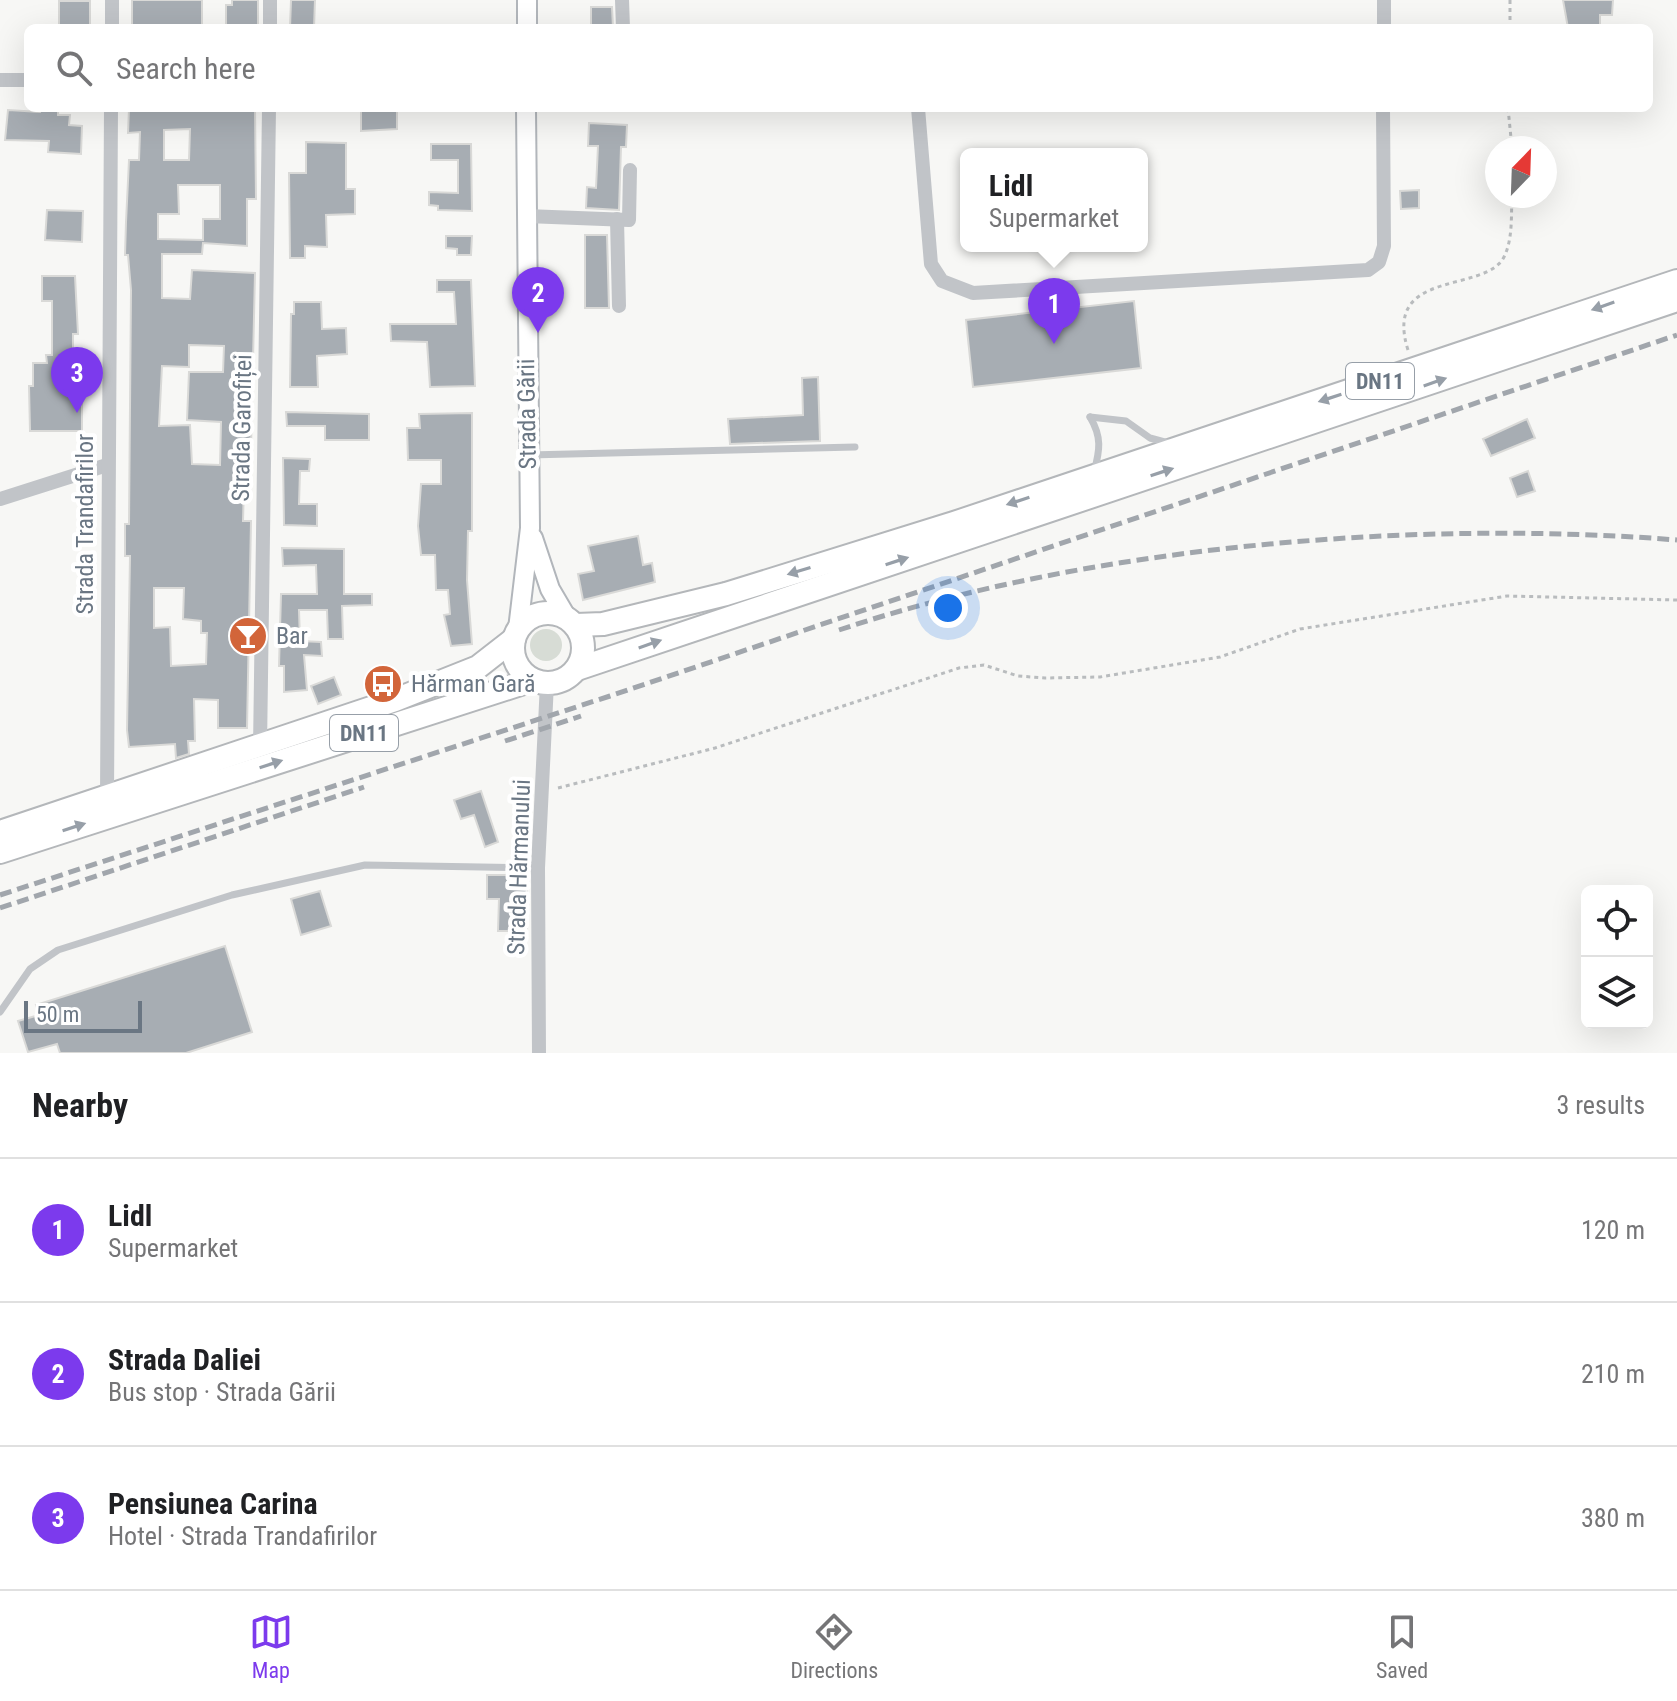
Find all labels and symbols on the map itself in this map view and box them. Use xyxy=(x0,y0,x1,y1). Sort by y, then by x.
north arrow xyxy=(1485,136,1557,208)
pin: 2 xyxy=(512,267,564,333)
pin: 1 xyxy=(1028,278,1080,344)
one-way arrow xyxy=(1591,301,1615,313)
pin: 3 xyxy=(51,347,103,413)
street label: Strada Garofiței xyxy=(227,354,257,502)
street label: Strada Gării xyxy=(512,358,542,470)
road number: DN11 xyxy=(1346,363,1414,399)
one-way arrow xyxy=(1423,375,1447,387)
one-way arrow xyxy=(1318,392,1342,404)
street label: Strada Trandafirilor xyxy=(71,434,99,614)
one-way arrow xyxy=(1150,466,1174,478)
one-way arrow xyxy=(1006,496,1030,508)
one-way arrow xyxy=(885,554,909,566)
one-way arrow xyxy=(787,565,811,578)
your location xyxy=(928,588,968,628)
bar icon: Bar xyxy=(227,615,269,657)
place label: Bar xyxy=(276,622,308,650)
one-way arrow xyxy=(639,637,663,649)
bus stop icon: Hărman Gară xyxy=(362,663,404,705)
place label: Hărman Gară xyxy=(411,670,535,698)
road number: DN11 xyxy=(330,715,398,751)
one-way arrow xyxy=(259,757,283,769)
street label: Strada Hărmanului xyxy=(502,779,536,955)
one-way arrow xyxy=(62,821,86,833)
scale bar xyxy=(24,997,142,1033)

